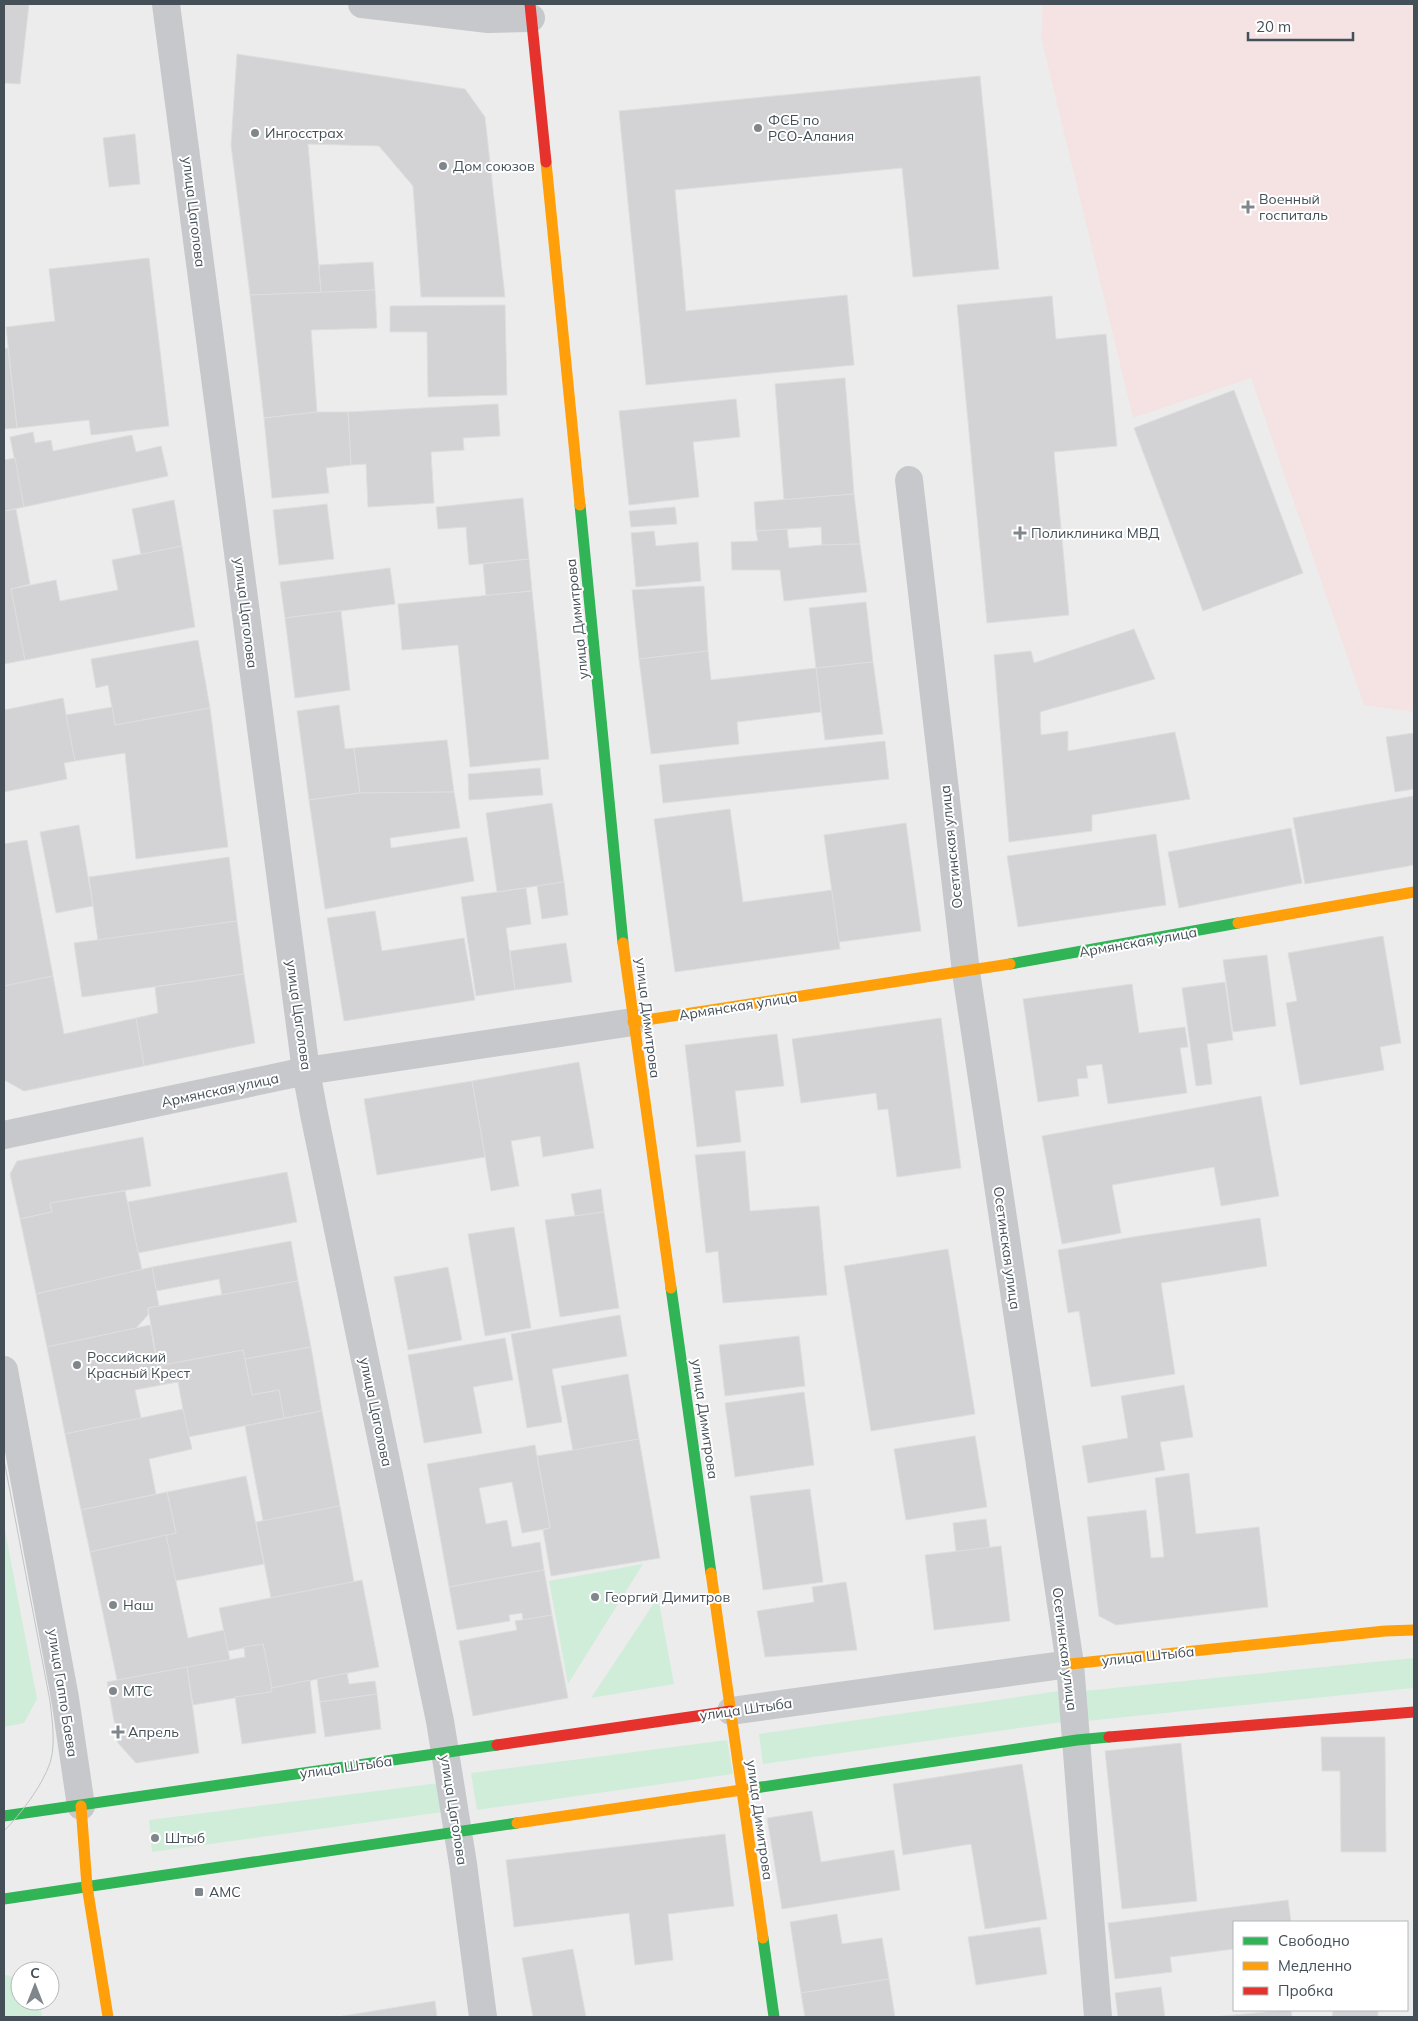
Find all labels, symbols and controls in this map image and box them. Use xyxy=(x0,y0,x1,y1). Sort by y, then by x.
scale bar xyxy=(1248,10,1353,42)
text: 20 m xyxy=(1256,17,1291,36)
place label: ФСБ по РСО-Алания xyxy=(768,111,854,145)
marker: ФСБ по РСО-Алания xyxy=(752,122,764,134)
place label: Ингосстрах xyxy=(265,124,344,142)
marker: Ингосстрах xyxy=(249,127,261,139)
street label: улица Цаголова xyxy=(178,156,210,268)
place label: Дом союзов xyxy=(453,157,535,175)
marker: Дом союзов xyxy=(437,160,449,172)
place label: Военный госпиталь xyxy=(1259,190,1328,224)
marker: Военный госпиталь xyxy=(1241,200,1255,214)
place label: Поликлиника МВД xyxy=(1031,524,1160,542)
marker: Поликлиника МВД xyxy=(1013,526,1027,540)
street label: улица Цаголова xyxy=(230,557,262,669)
street label: улица Димитрова xyxy=(562,558,592,680)
street label: Осетинская улица xyxy=(936,784,966,910)
street label: Армянская улица xyxy=(1078,923,1198,961)
street label: улица Димитрова xyxy=(632,957,664,1079)
street label: улица Цаголова xyxy=(282,959,316,1071)
street label: Армянская улица xyxy=(678,988,798,1024)
street label: Армянская улица xyxy=(160,1069,280,1111)
street label: Осетинская улица xyxy=(989,1185,1025,1311)
place label: Российский Красный Крест xyxy=(87,1348,191,1382)
street label: улица Цаголова xyxy=(356,1356,396,1468)
street label: улица Димитрова xyxy=(688,1358,722,1480)
marker: Российский Красный Крест xyxy=(71,1359,83,1371)
street label: Осетинская улица xyxy=(1049,1586,1081,1712)
place label: Георгий Димитров xyxy=(605,1588,730,1606)
marker: Георгий Димитров xyxy=(589,1591,601,1603)
place label: Наш xyxy=(123,1596,154,1614)
marker: Наш xyxy=(107,1599,119,1611)
street label: улица Гаппо Баева xyxy=(44,1628,82,1758)
street label: улица Штыба xyxy=(1101,1642,1195,1670)
place label: МТС xyxy=(123,1682,152,1700)
marker: МТС xyxy=(107,1685,119,1697)
street label: улица Штыба xyxy=(699,1694,793,1724)
place label: Апрель xyxy=(128,1723,179,1741)
marker: Апрель xyxy=(112,1726,124,1738)
street label: улица Штыба xyxy=(299,1752,393,1782)
street label: улица Цаголова xyxy=(436,1754,472,1866)
street label: улица Димитрова xyxy=(743,1759,777,1881)
place label: Штыб xyxy=(165,1829,205,1847)
marker: Штыб xyxy=(149,1832,161,1844)
place label: АМС xyxy=(209,1883,241,1901)
marker: АМС xyxy=(193,1886,205,1898)
legend xyxy=(1233,1921,1408,2011)
text: Свободно xyxy=(1278,1931,1350,1950)
text: Медленно xyxy=(1278,1956,1352,1975)
north arrow xyxy=(10,1961,60,2011)
text: С xyxy=(30,1964,40,1982)
text: Пробка xyxy=(1278,1981,1333,2000)

